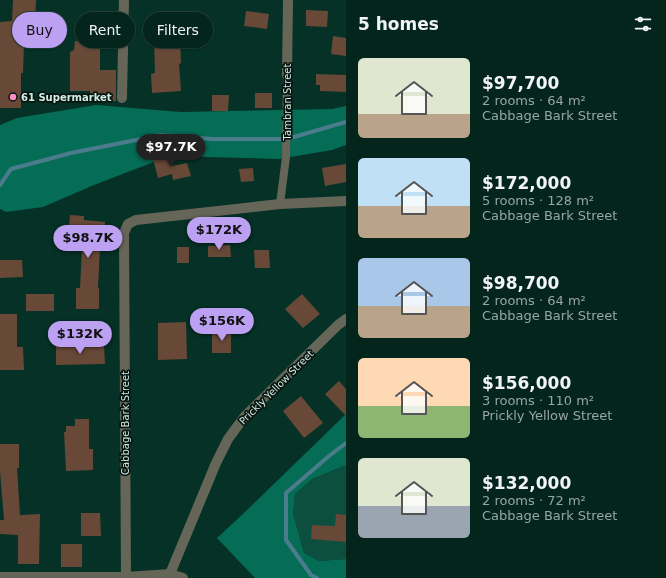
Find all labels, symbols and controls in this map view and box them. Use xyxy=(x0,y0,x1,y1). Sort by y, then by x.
chip: Buy xyxy=(12,12,67,48)
chip: Rent xyxy=(75,12,135,48)
chip: Filters xyxy=(143,12,213,48)
icon: filters xyxy=(632,13,654,35)
text: 5 homes xyxy=(358,14,439,34)
street label: Tambran Street xyxy=(282,64,293,141)
text: $97,700 xyxy=(482,73,559,93)
icon: home xyxy=(390,74,438,122)
marker: 61 Supermarket xyxy=(8,92,18,102)
place label: 61 Supermarket xyxy=(21,92,112,103)
text: 2 rooms · 64 m² xyxy=(482,93,586,108)
text: Cabbage Bark Street xyxy=(482,108,617,123)
pin: $97.7K xyxy=(138,134,204,168)
text: $97.7K xyxy=(145,139,197,154)
text: $172,000 xyxy=(482,173,571,193)
icon: home xyxy=(390,174,438,222)
text: 5 rooms · 128 m² xyxy=(482,193,594,208)
text: Cabbage Bark Street xyxy=(482,208,617,223)
pin: $172K xyxy=(191,217,247,251)
text: $172K xyxy=(196,222,242,237)
pin: $98.7K xyxy=(55,225,121,259)
text: $98.7K xyxy=(62,230,114,245)
text: $98,700 xyxy=(482,273,559,293)
icon: home xyxy=(390,274,438,322)
text: 2 rooms · 64 m² xyxy=(482,293,586,308)
pin: $156K xyxy=(194,308,250,342)
text: Cabbage Bark Street xyxy=(482,308,617,323)
text: $156K xyxy=(199,313,245,328)
pin: $132K xyxy=(52,321,108,355)
text: $132K xyxy=(57,326,103,341)
street label: Prickly Yellow Street xyxy=(237,348,316,427)
street label: Cabbage Bark Street xyxy=(120,371,131,475)
text: $156,000 xyxy=(482,373,571,393)
icon: home xyxy=(390,374,438,422)
text: 3 rooms · 110 m² xyxy=(482,393,594,408)
text: Prickly Yellow Street xyxy=(482,408,612,423)
text: $132,000 xyxy=(482,473,571,493)
icon: home xyxy=(390,474,438,522)
text: 2 rooms · 72 m² xyxy=(482,493,586,508)
text: Cabbage Bark Street xyxy=(482,508,617,523)

